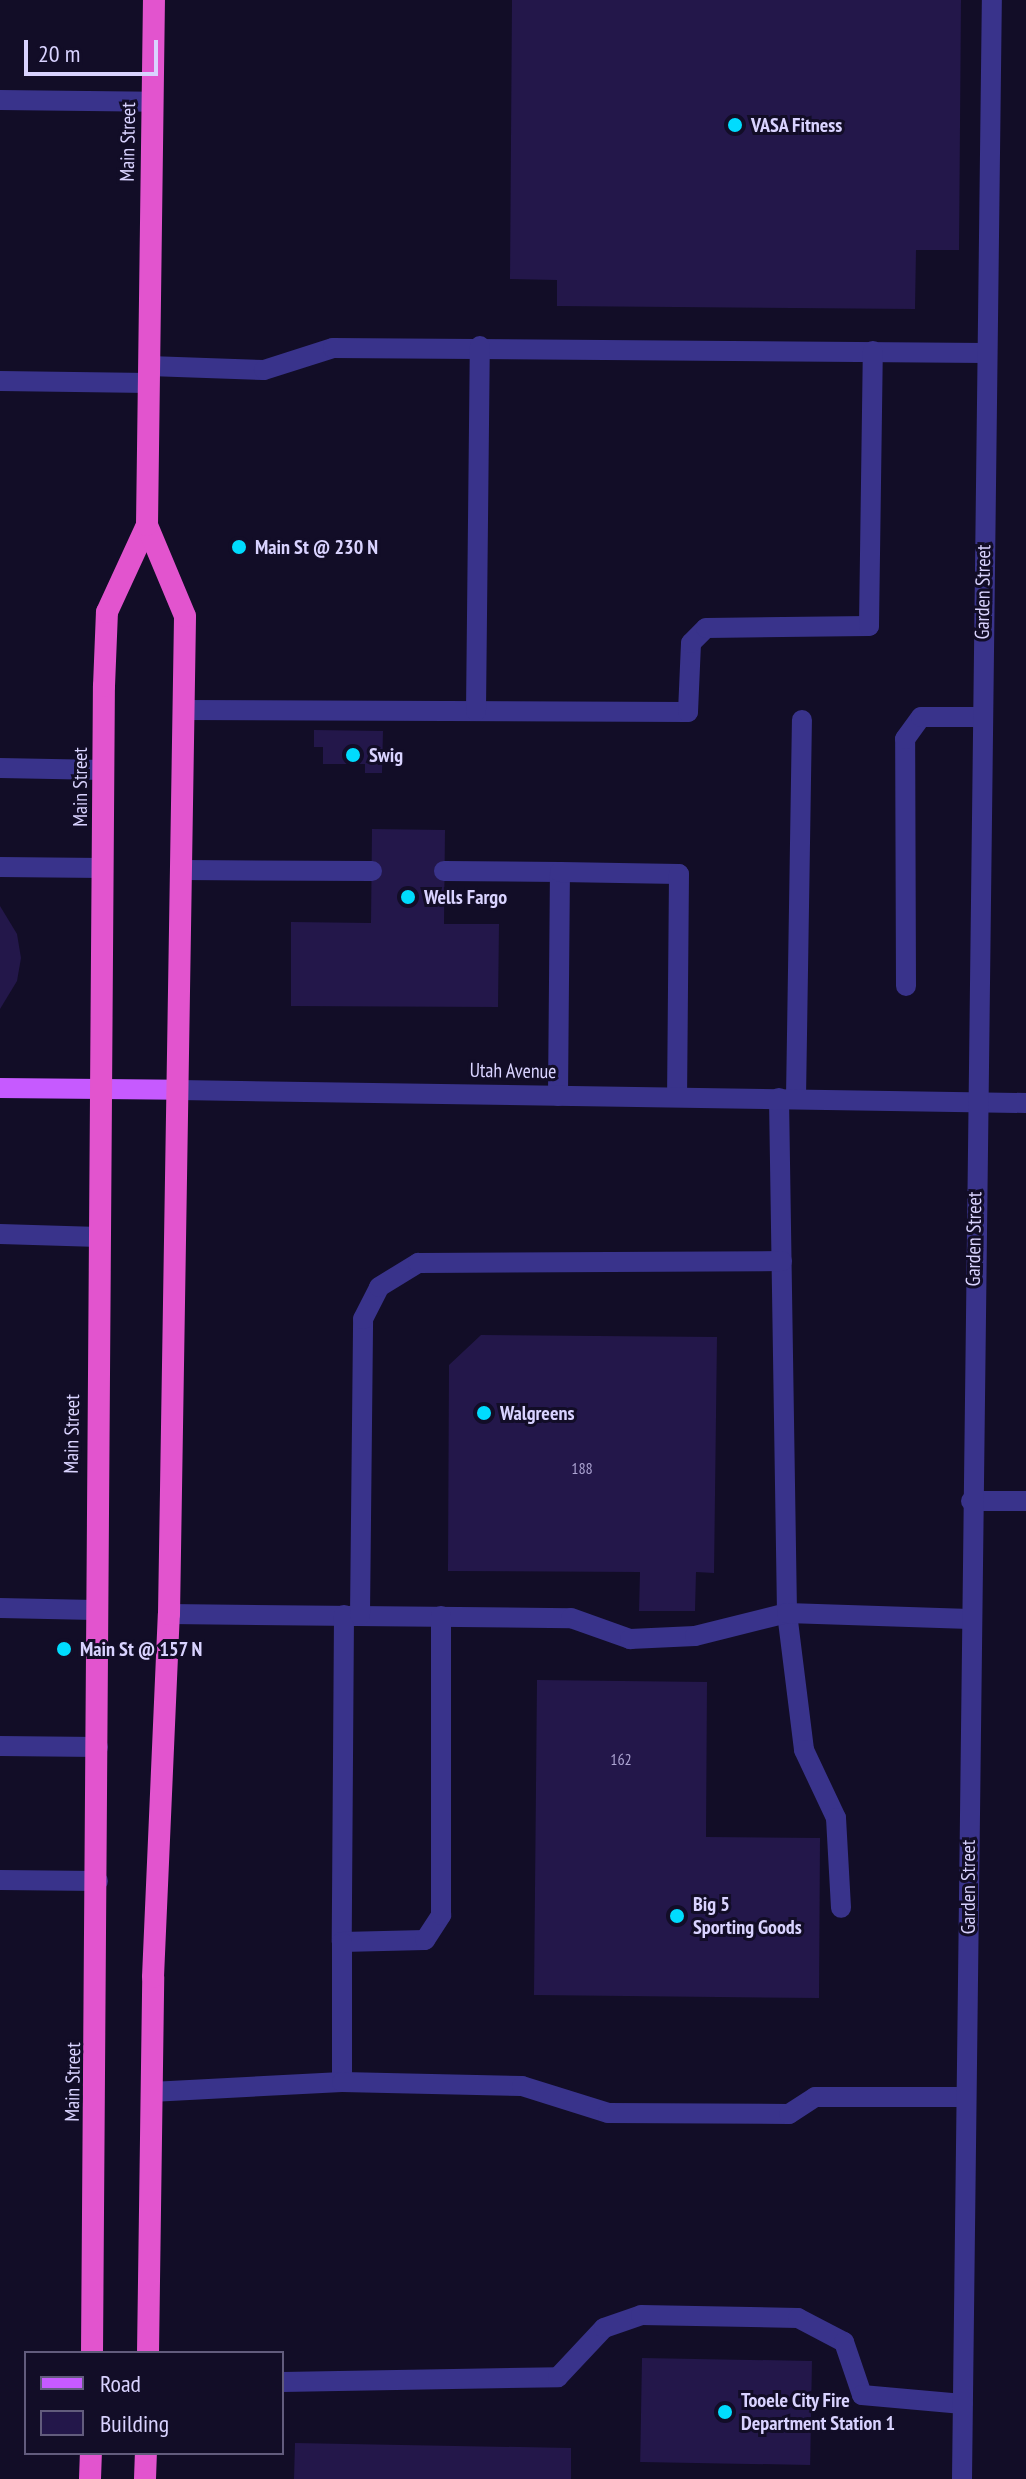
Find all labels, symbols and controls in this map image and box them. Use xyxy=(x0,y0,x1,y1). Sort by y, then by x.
scale bar xyxy=(28,24,162,74)
text: 20 m xyxy=(38,38,80,69)
street label: Main Street xyxy=(115,102,141,182)
place label: VASA Fitness xyxy=(751,113,843,137)
marker: VASA Fitness xyxy=(726,116,744,134)
place label: Main St @ 230 N xyxy=(255,535,378,559)
marker: Main St @ 230 N xyxy=(230,538,248,556)
street label: Garden Street xyxy=(970,544,996,640)
place label: Swig xyxy=(369,743,403,767)
marker: Swig xyxy=(344,746,362,764)
street label: Main Street xyxy=(68,747,92,827)
place label: Wells Fargo xyxy=(424,885,507,909)
marker: Wells Fargo xyxy=(399,888,417,906)
street label: Utah Avenue xyxy=(469,1058,557,1084)
street label: Garden Street xyxy=(961,1191,987,1287)
street label: Main Street xyxy=(59,1394,85,1474)
place label: Walgreens xyxy=(500,1401,574,1425)
marker: Walgreens xyxy=(475,1404,493,1422)
house number: 188 xyxy=(571,1458,593,1478)
place label: Main St @ 157 N xyxy=(80,1637,203,1661)
marker: Main St @ 157 N xyxy=(55,1640,73,1658)
house number: 162 xyxy=(610,1749,632,1769)
street label: Garden Street xyxy=(956,1840,980,1934)
place label: Big 5 Sporting Goods xyxy=(693,1892,802,1939)
marker: Big 5 Sporting Goods xyxy=(668,1907,686,1925)
street label: Main Street xyxy=(60,2042,86,2122)
legend xyxy=(24,2351,284,2455)
text: Road xyxy=(100,2368,141,2399)
place label: Tooele City Fire Department Station 1 xyxy=(741,2388,895,2435)
marker: Tooele City Fire Department Station 1 xyxy=(716,2403,734,2421)
text: Building xyxy=(100,2408,169,2439)

